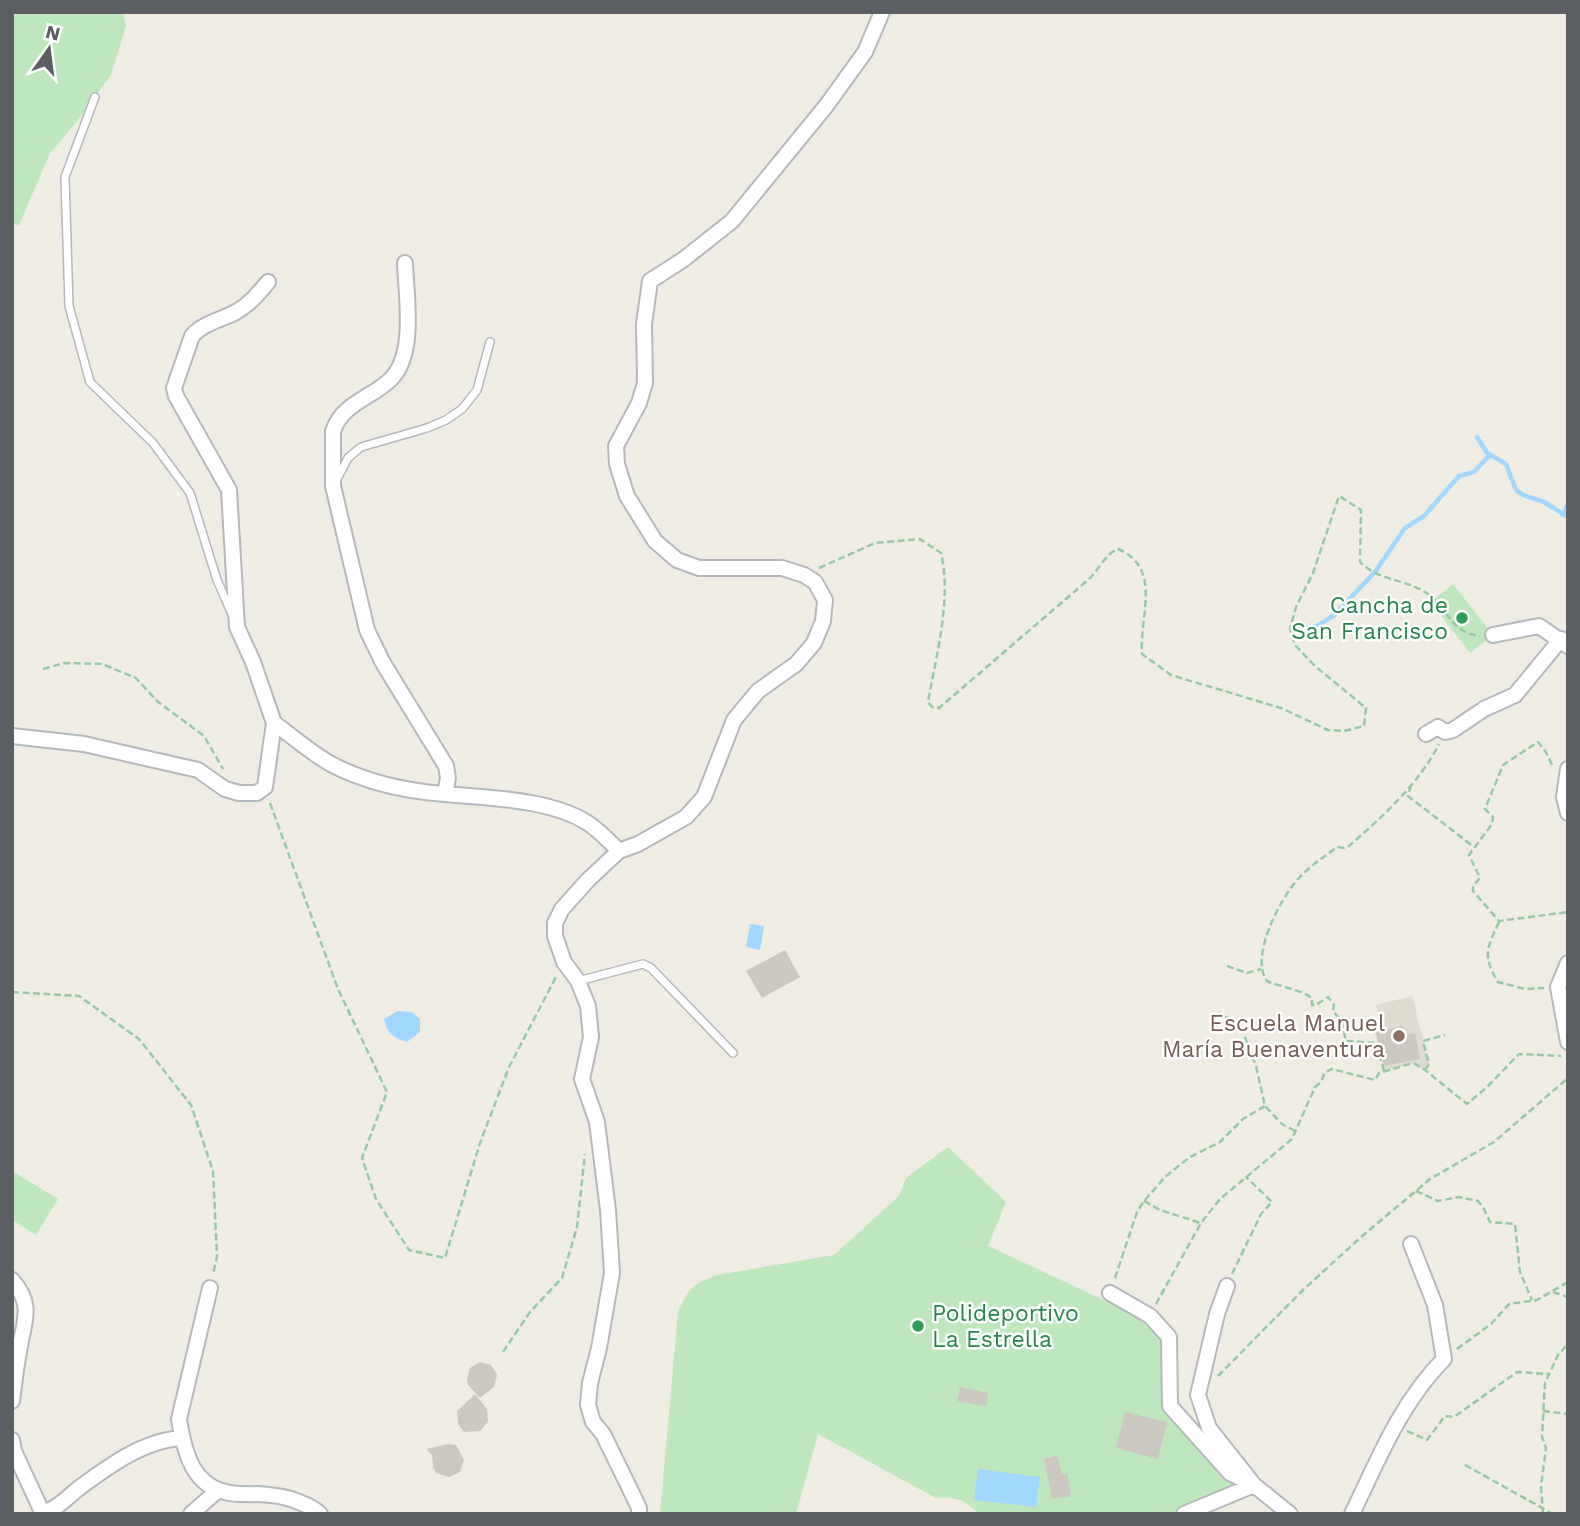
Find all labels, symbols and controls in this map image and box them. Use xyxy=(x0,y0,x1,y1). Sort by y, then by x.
north arrow xyxy=(14,14,84,84)
text: N xyxy=(43,20,63,46)
place label: Cancha de San Francisco xyxy=(1291,592,1448,645)
marker: Cancha de San Francisco xyxy=(1454,610,1470,626)
place label: Escuela Manuel María Buenaventura xyxy=(1162,1010,1385,1063)
marker: Escuela Manuel María Buenaventura xyxy=(1391,1028,1407,1044)
place label: Polideportivo La Estrella xyxy=(932,1300,1079,1353)
marker: Polideportivo La Estrella xyxy=(910,1318,926,1334)

